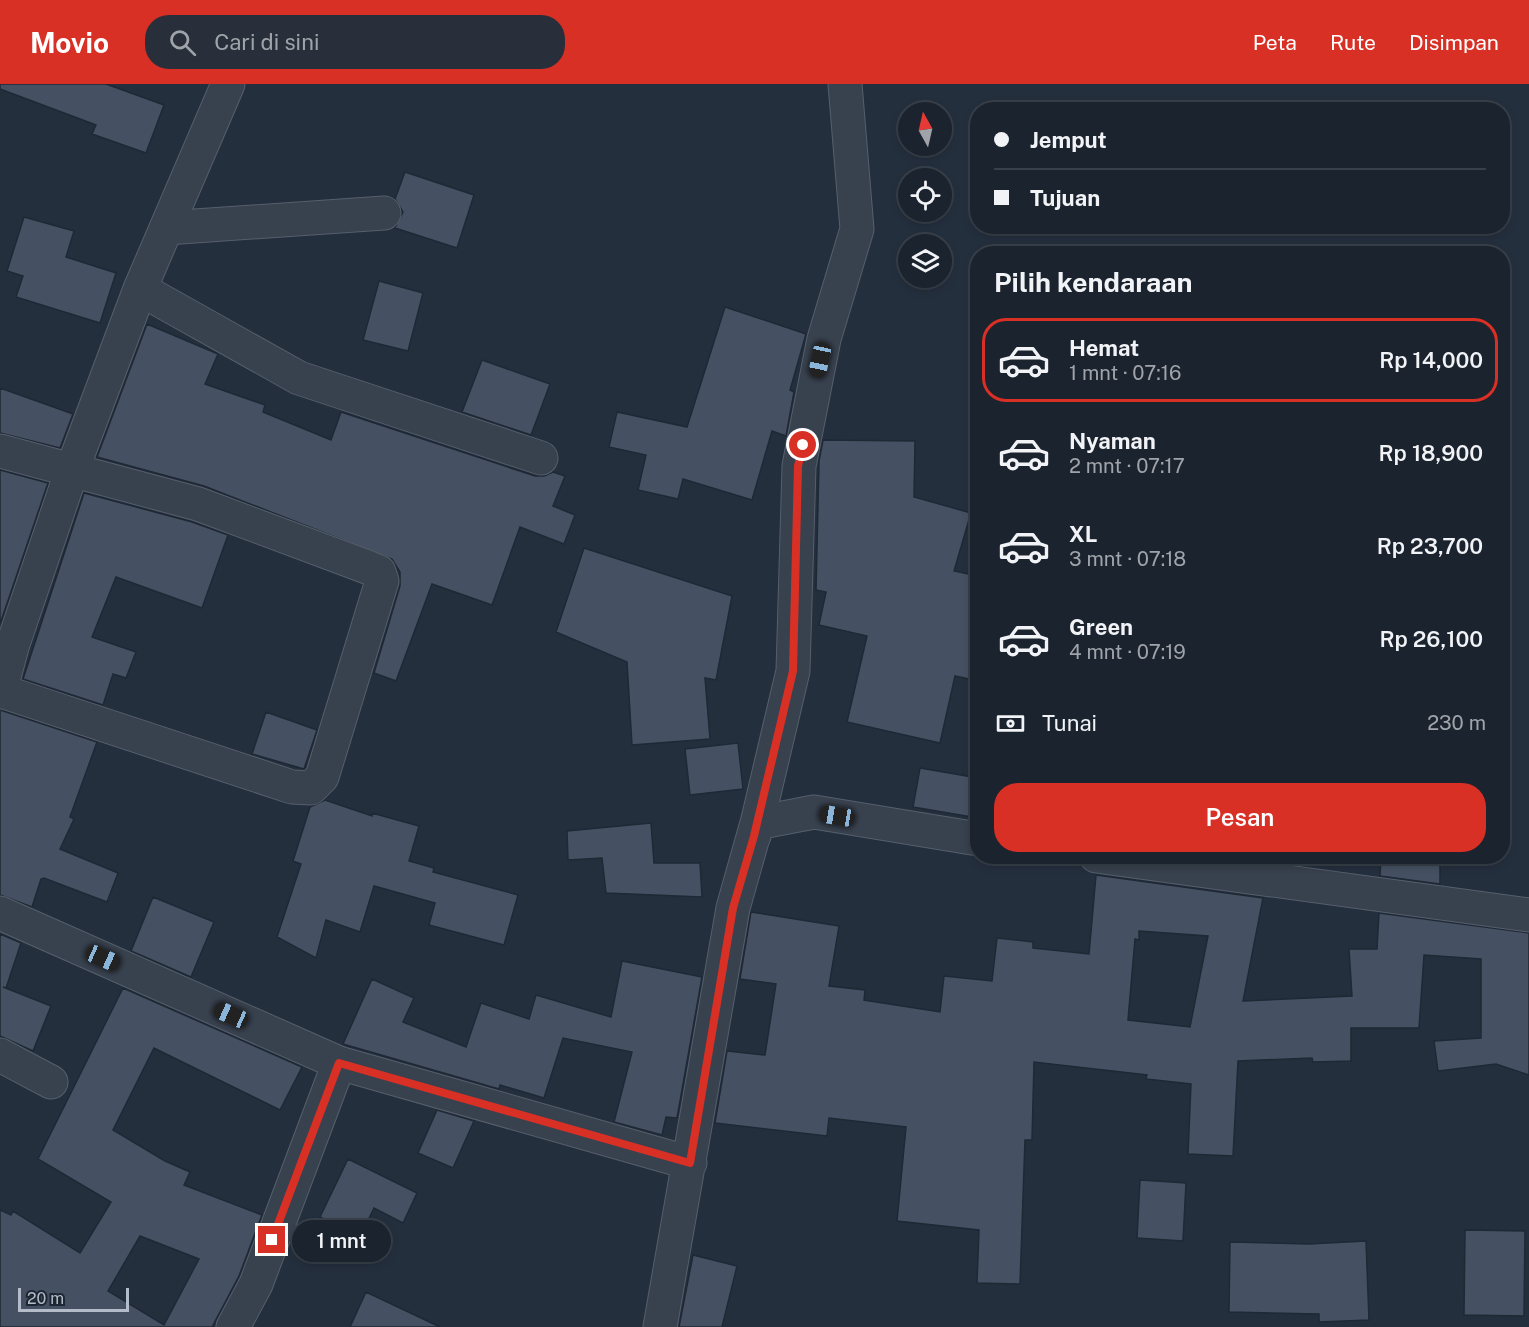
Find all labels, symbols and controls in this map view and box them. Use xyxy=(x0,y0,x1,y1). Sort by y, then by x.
search box xyxy=(145,15,565,69)
text: Movio xyxy=(30,26,109,59)
icon: search xyxy=(166,26,199,59)
text: Cari di sini xyxy=(214,29,319,55)
text: Peta xyxy=(1253,30,1297,55)
text: Rute xyxy=(1330,30,1376,55)
text: Disimpan xyxy=(1409,30,1499,55)
north arrow xyxy=(898,102,952,156)
map controls xyxy=(898,102,952,288)
text: Jemput xyxy=(1030,127,1107,153)
button: locate xyxy=(898,168,952,222)
text: Tujuan xyxy=(1030,185,1100,211)
button: layers xyxy=(898,234,952,288)
text: Pilih kendaraan xyxy=(994,266,1193,298)
icon: car xyxy=(997,333,1051,387)
text: Hemat xyxy=(1069,335,1139,361)
car xyxy=(807,341,833,379)
text: Rp 14,000 xyxy=(1379,347,1483,373)
text: 1 mnt · 07:16 xyxy=(1069,361,1181,385)
icon: car xyxy=(997,426,1051,480)
text: Nyaman xyxy=(1069,428,1156,454)
route start xyxy=(789,431,816,458)
text: Rp 18,900 xyxy=(1379,440,1483,466)
text: 2 mnt · 07:17 xyxy=(1069,454,1185,478)
icon: car xyxy=(997,519,1051,573)
text: XL xyxy=(1069,521,1097,547)
text: Rp 23,700 xyxy=(1377,533,1483,559)
text: 3 mnt · 07:18 xyxy=(1069,547,1186,571)
icon: car xyxy=(997,612,1051,666)
text: Green xyxy=(1069,614,1133,640)
text: Rp 26,100 xyxy=(1379,626,1483,652)
text: 4 mnt · 07:19 xyxy=(1069,640,1186,664)
icon: cash xyxy=(994,707,1027,740)
text: Tunai xyxy=(1042,710,1097,736)
text: 230 m xyxy=(1427,711,1486,735)
button: Pesan xyxy=(994,783,1486,852)
car xyxy=(818,804,856,828)
car xyxy=(83,942,123,974)
car xyxy=(211,999,251,1031)
callout: 1 mnt xyxy=(293,1219,392,1261)
route end xyxy=(258,1226,285,1253)
text: 1 mnt xyxy=(316,1229,367,1253)
scale bar xyxy=(18,1285,129,1312)
text: 20 m xyxy=(27,1289,64,1308)

